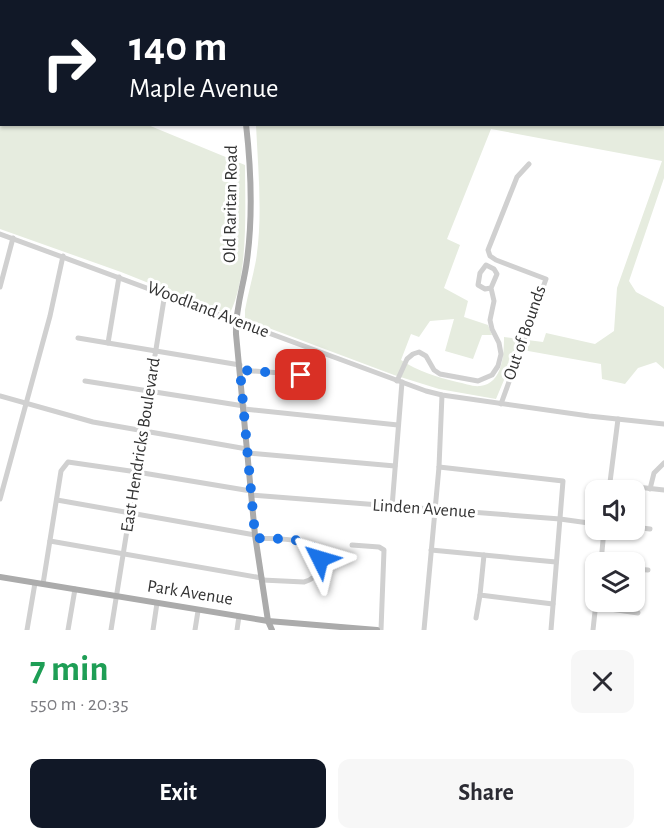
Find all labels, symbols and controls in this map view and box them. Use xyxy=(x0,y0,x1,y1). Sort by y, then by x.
icon: right xyxy=(30,24,108,102)
text: 140 m xyxy=(129,26,227,68)
text: Maple Avenue xyxy=(129,75,279,102)
street label: Old Raritan Road xyxy=(221,145,241,263)
street label: Woodland Avenue xyxy=(145,278,271,342)
street label: Out of Bounds xyxy=(500,283,550,383)
pin xyxy=(275,349,326,400)
street label: East Hendricks Boulevard xyxy=(118,356,164,534)
icon: arrive xyxy=(284,358,317,391)
map controls xyxy=(585,480,645,612)
button: sound xyxy=(585,480,645,540)
street label: Linden Avenue xyxy=(372,496,476,522)
position arrow xyxy=(288,527,352,591)
button: layers xyxy=(585,552,645,612)
street label: Park Avenue xyxy=(146,577,234,609)
button: close xyxy=(571,650,634,713)
text: 7 min xyxy=(30,651,108,687)
text: 550 m · 20:35 xyxy=(30,694,129,714)
button: Exit xyxy=(30,759,326,828)
button: Share xyxy=(338,759,634,828)

